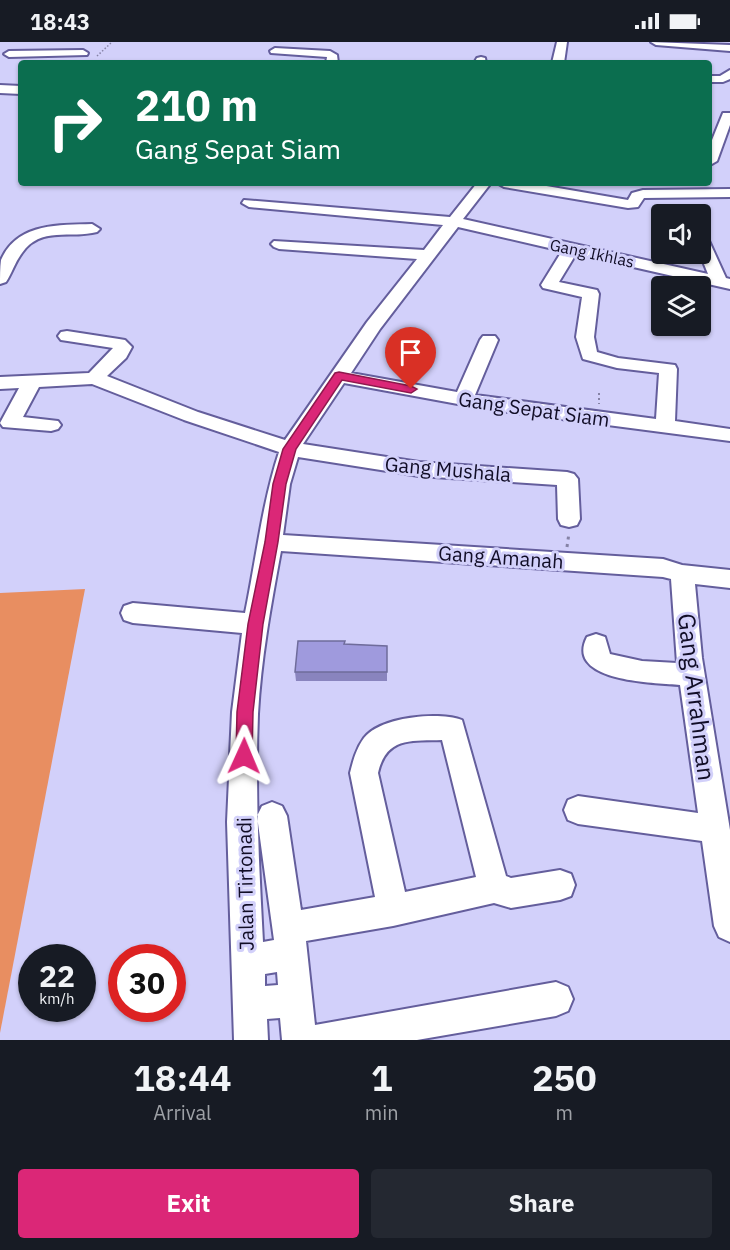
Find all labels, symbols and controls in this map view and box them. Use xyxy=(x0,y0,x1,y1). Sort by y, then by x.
text: 18:43 xyxy=(30,7,90,36)
text: 210 m xyxy=(135,78,258,133)
icon: right xyxy=(36,84,114,162)
text: Gang Sepat Siam xyxy=(135,131,341,166)
map controls xyxy=(651,204,711,336)
button: sound xyxy=(651,204,711,264)
street label: Gang Ikhlas xyxy=(548,234,636,272)
button: layers xyxy=(651,276,711,336)
pin xyxy=(385,327,436,389)
icon: arrive xyxy=(394,336,427,369)
street label: Gang Sepat Siam xyxy=(457,385,611,433)
street label: Gang Mushala xyxy=(384,450,513,488)
street label: Gang Amanah xyxy=(437,539,565,575)
street label: Gang Arrahman xyxy=(671,612,723,782)
position arrow xyxy=(212,724,276,788)
street label: Jalan Tirtonadi xyxy=(230,817,260,951)
speed limit sign: 30 xyxy=(108,944,186,1022)
text: 22 xyxy=(39,956,75,995)
text: km/h xyxy=(39,989,75,1008)
text: 18:44 xyxy=(133,1054,232,1101)
text: 1 xyxy=(371,1054,393,1101)
text: 250 xyxy=(532,1054,597,1101)
text: Arrival xyxy=(153,1099,212,1126)
text: min xyxy=(365,1099,399,1126)
text: m xyxy=(556,1099,573,1126)
button: Exit xyxy=(18,1169,359,1238)
button: Share xyxy=(371,1169,712,1238)

